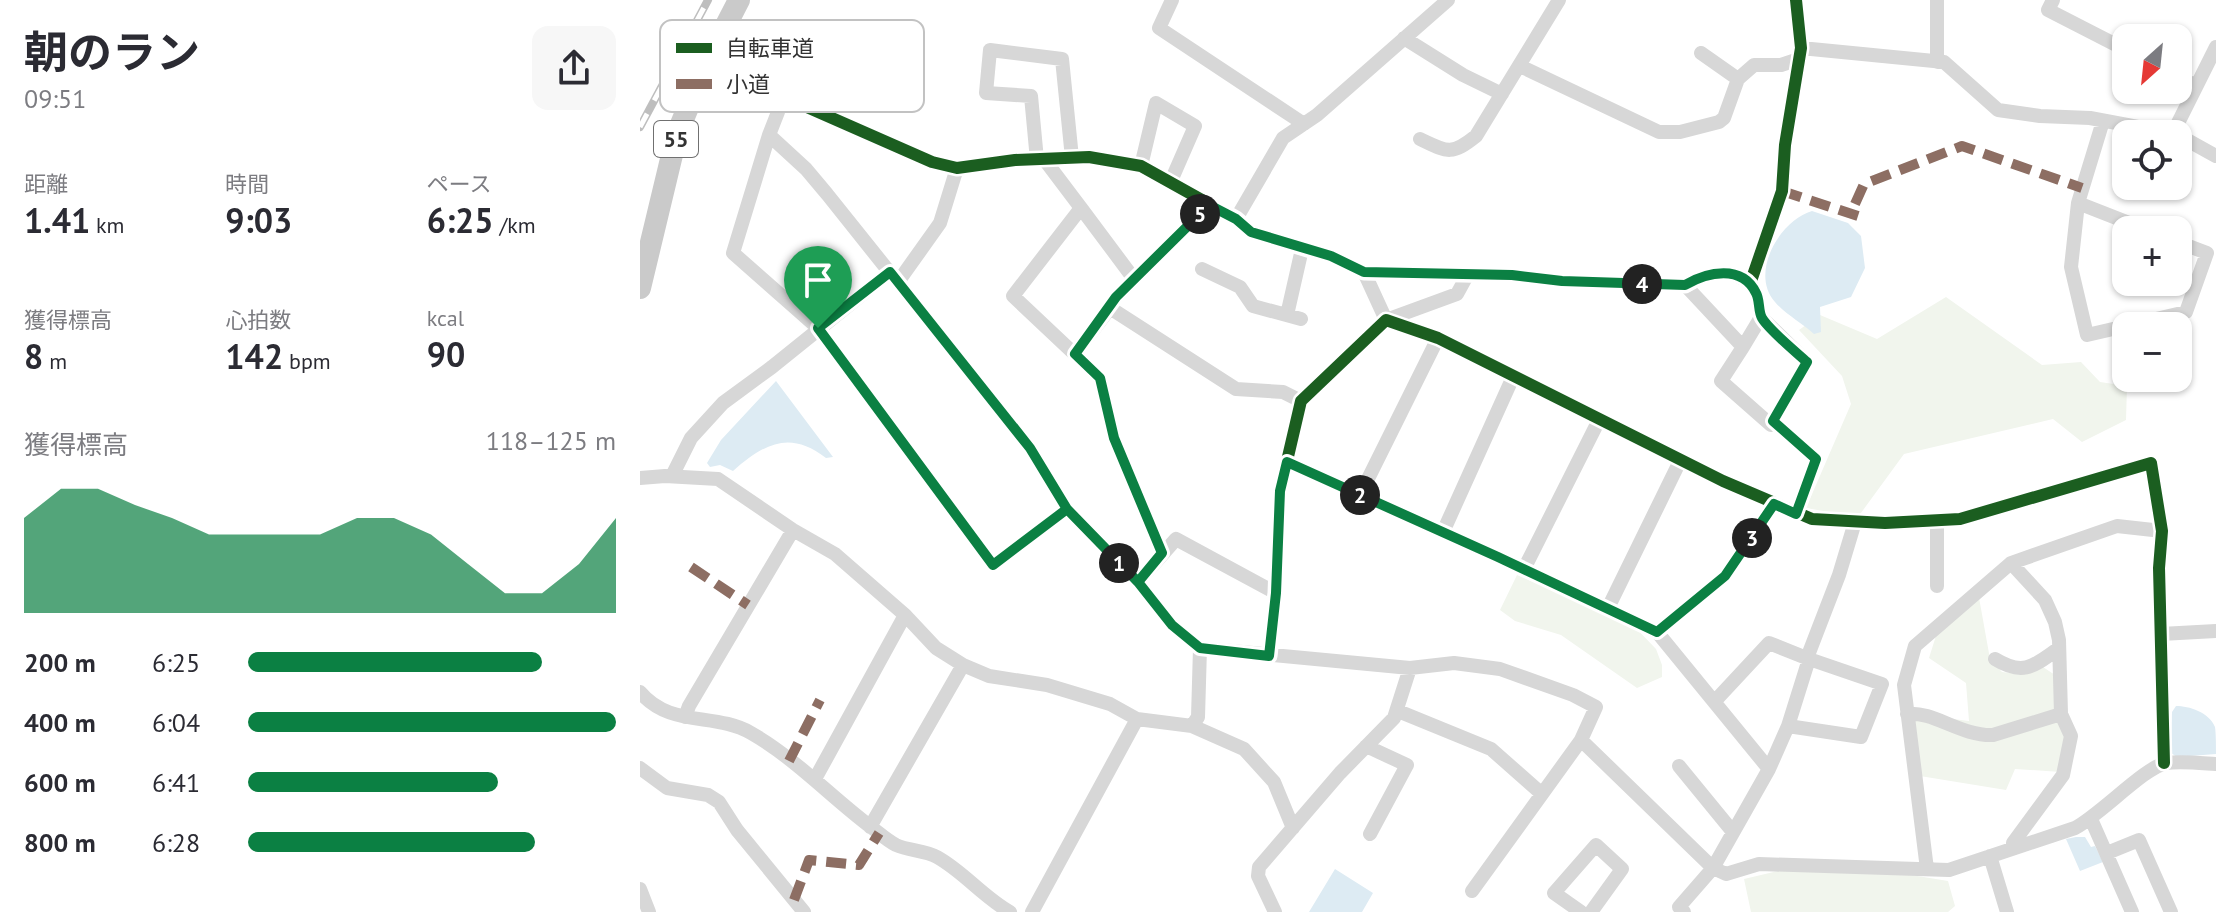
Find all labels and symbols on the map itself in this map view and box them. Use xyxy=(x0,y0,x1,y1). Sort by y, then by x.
legend xyxy=(660,20,924,112)
north arrow xyxy=(2112,24,2192,104)
text: 自転車道 xyxy=(726,34,814,62)
text: 小道 xyxy=(726,70,770,98)
road number: 55 xyxy=(654,121,698,157)
pin: 5 xyxy=(1180,194,1220,234)
pin xyxy=(784,246,852,328)
pin: 4 xyxy=(1622,264,1662,304)
pin: 2 xyxy=(1340,475,1380,515)
pin: 3 xyxy=(1732,518,1772,558)
pin: 1 xyxy=(1099,543,1139,583)

